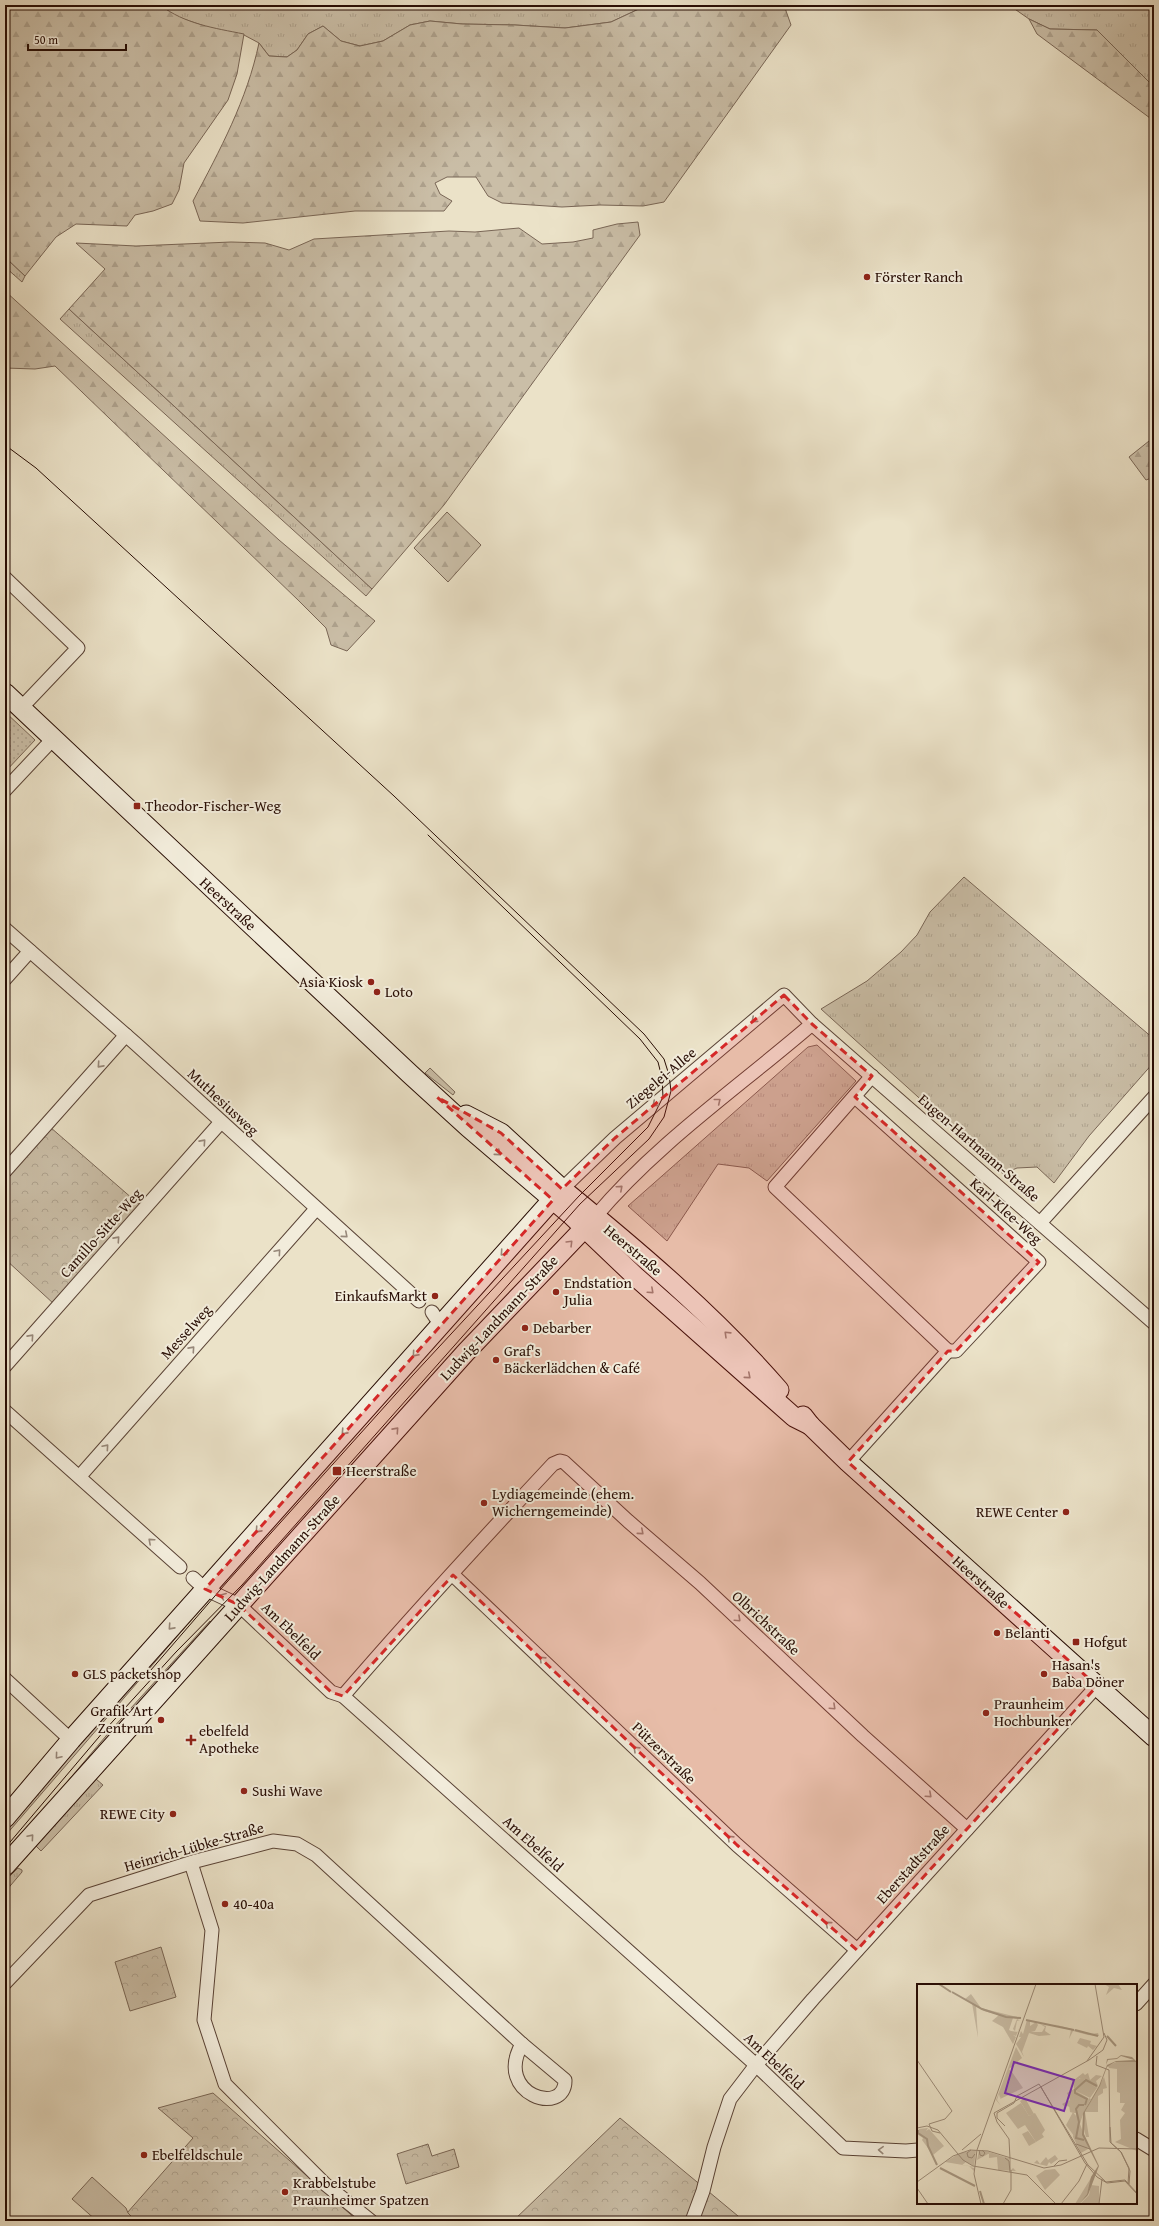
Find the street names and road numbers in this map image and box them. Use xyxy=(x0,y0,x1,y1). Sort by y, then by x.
street label: Heerstraße xyxy=(195,872,261,935)
street label: Ziegelei-Allee xyxy=(621,1042,700,1113)
street label: Muthesiusweg xyxy=(183,1063,264,1140)
street label: Eugen-Hartmann-Straße xyxy=(914,1089,1045,1206)
street label: Karl-Klee-Weg xyxy=(966,1173,1047,1249)
street label: Camillo-Sitte-Weg xyxy=(55,1183,147,1282)
street label: Heerstraße xyxy=(600,1219,667,1280)
street label: Ludwig-Landmann-Straße xyxy=(435,1250,562,1385)
street label: Messelweg xyxy=(155,1299,216,1364)
street label: Ludwig-Landmann-Straße xyxy=(219,1489,345,1626)
street label: Heerstraße xyxy=(948,1550,1015,1613)
street label: Olbrichstraße xyxy=(728,1585,805,1660)
street label: Am Ebelfeld xyxy=(257,1597,326,1664)
street label: Pützerstraße xyxy=(628,1717,701,1788)
street label: Am Ebelfeld xyxy=(498,1811,568,1877)
street label: Heinrich-Lübke-Straße xyxy=(122,1817,266,1876)
street label: Eberstadtstraße xyxy=(871,1819,954,1908)
street label: Am Ebelfeld xyxy=(740,2027,809,2094)

